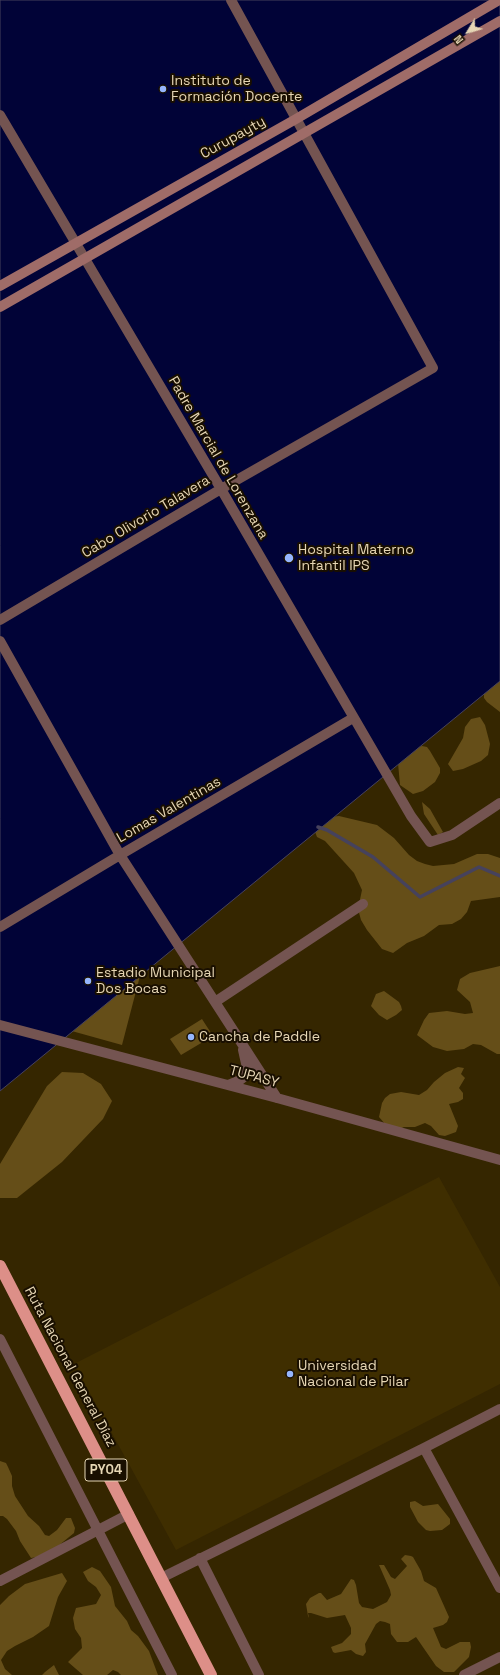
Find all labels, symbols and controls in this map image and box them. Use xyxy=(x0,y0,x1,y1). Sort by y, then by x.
north arrow xyxy=(448,12,488,52)
text: N xyxy=(451,32,466,47)
place label: Instituto de Formación Docente xyxy=(171,73,302,106)
marker: Instituto de Formación Docente xyxy=(158,84,168,94)
street label: Curupayty xyxy=(197,113,269,163)
street label: Padre Marcial de Lorenzana xyxy=(164,374,272,542)
street label: Cabo Olivorio Talavera xyxy=(79,472,213,562)
place label: Hospital Materno Infantil IPS xyxy=(298,542,414,574)
marker: Hospital Materno Infantil IPS xyxy=(283,552,295,564)
street label: Lomas Valentinas xyxy=(114,773,224,847)
place label: Estadio Municipal Dos Bocas xyxy=(96,965,215,998)
marker: Estadio Municipal Dos Bocas xyxy=(83,976,93,986)
place label: Cancha de Paddle xyxy=(199,1029,320,1045)
marker: Cancha de Paddle xyxy=(186,1032,196,1042)
street label: TUPASY xyxy=(227,1062,281,1092)
street label: Ruta Nacional General Díaz xyxy=(20,1284,120,1450)
place label: Universidad Nacional de Pilar xyxy=(298,1358,409,1390)
marker: Universidad Nacional de Pilar xyxy=(285,1369,295,1379)
road number: PY04 xyxy=(85,1459,127,1481)

